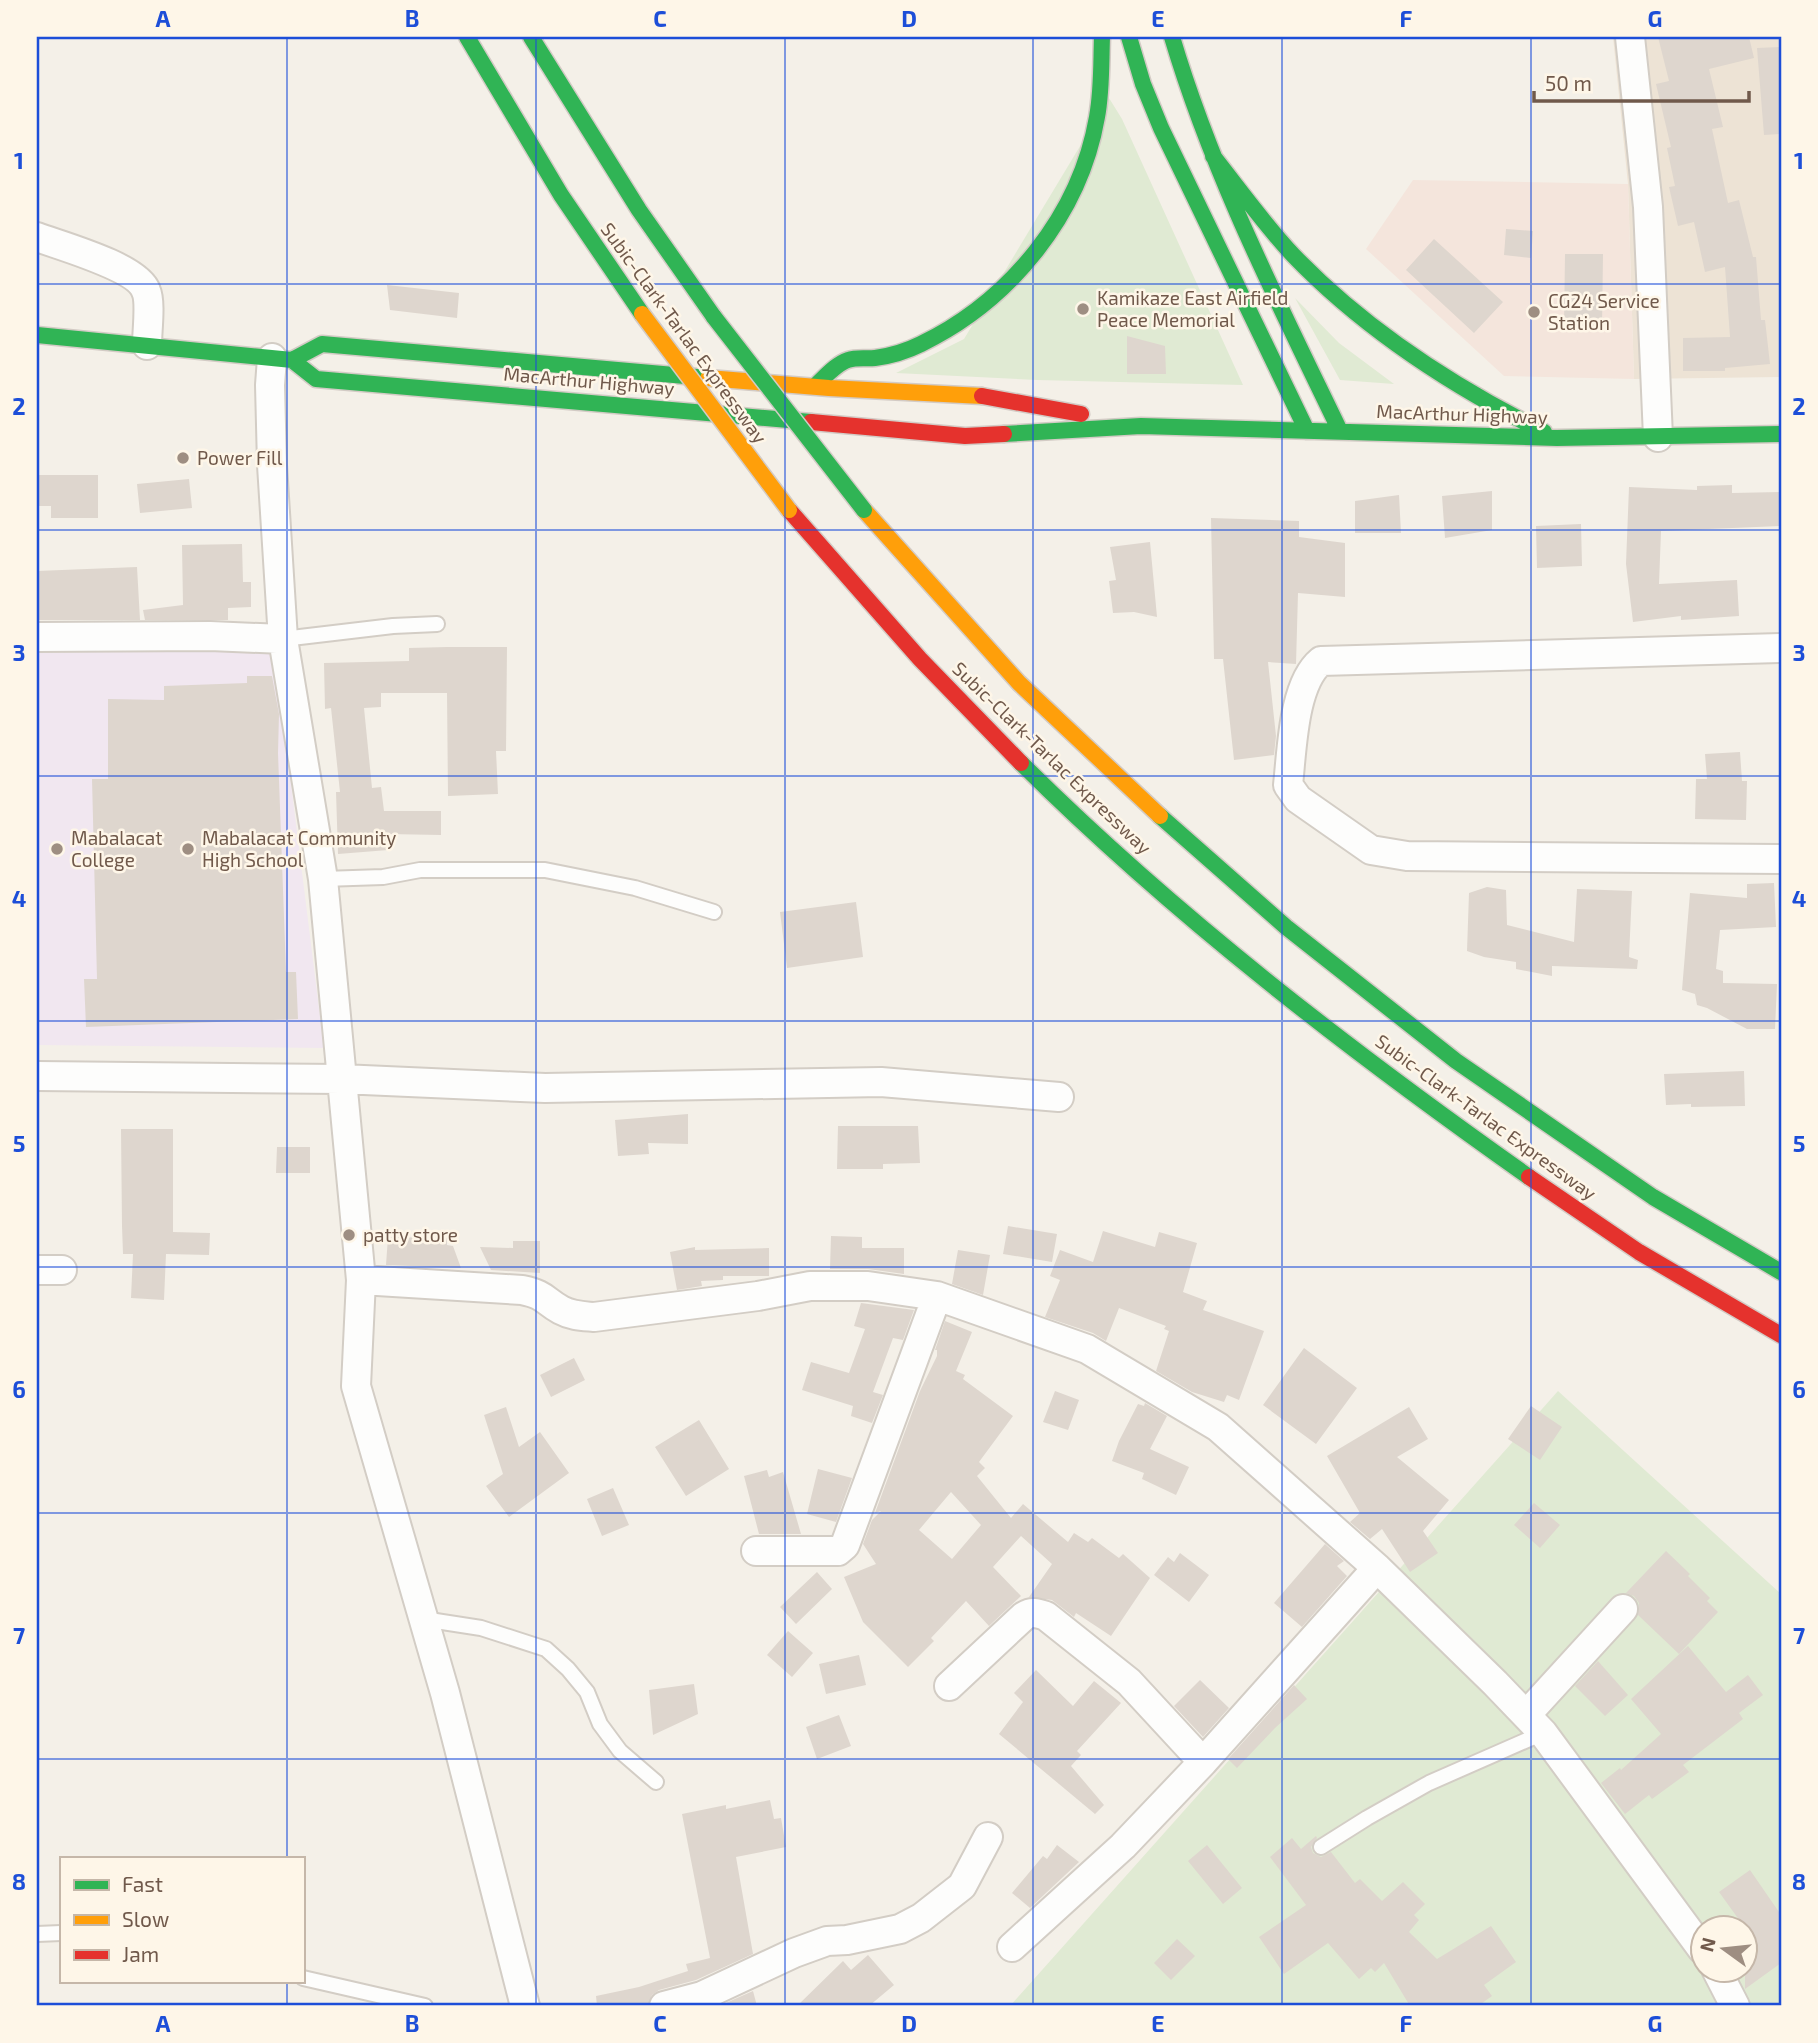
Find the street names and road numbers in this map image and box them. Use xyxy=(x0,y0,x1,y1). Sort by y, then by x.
street label: Subic-Clark-Tarlac Expressway xyxy=(597,218,772,448)
street label: MacArthur Highway xyxy=(503,362,675,399)
street label: MacArthur Highway xyxy=(1376,399,1548,428)
street label: Subic-Clark-Tarlac Expressway xyxy=(948,657,1156,859)
street label: Subic-Clark-Tarlac Expressway xyxy=(1371,1029,1601,1204)

